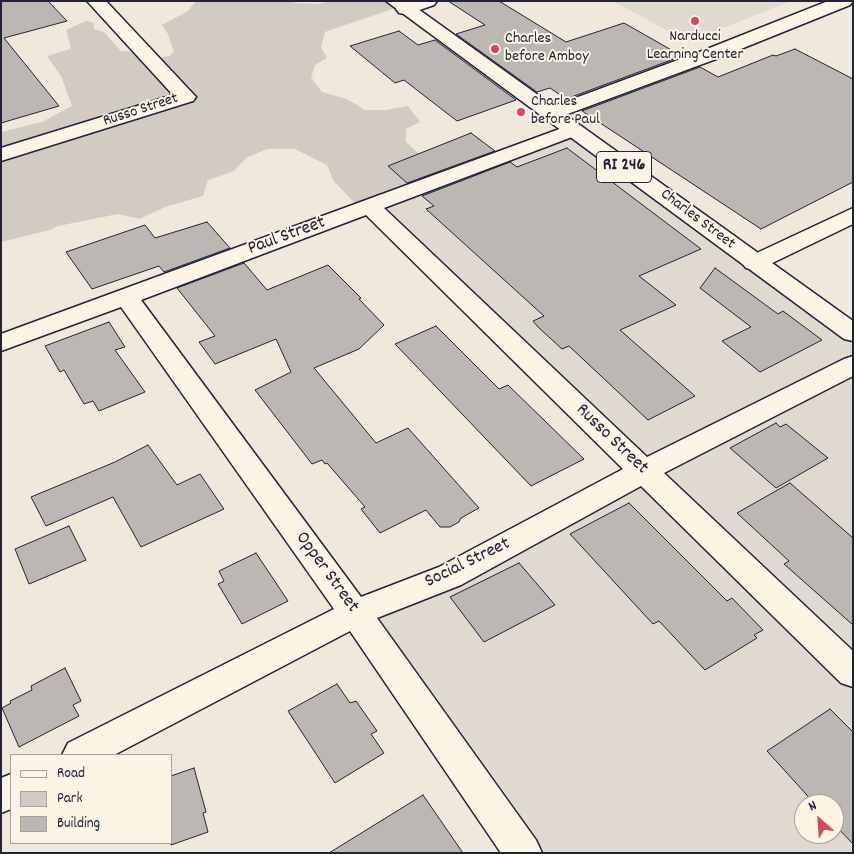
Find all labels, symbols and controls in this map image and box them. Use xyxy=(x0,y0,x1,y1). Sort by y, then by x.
marker: Narducci Learning Center xyxy=(689,15,701,27)
place label: Narducci Learning Center xyxy=(647,28,743,66)
place label: Charles before Amboy xyxy=(505,30,589,68)
marker: Charles before Amboy xyxy=(489,43,501,55)
street label: Russo Street xyxy=(101,90,181,132)
place label: Charles before Paul xyxy=(531,93,600,131)
marker: Charles before Paul xyxy=(515,106,527,118)
road number: RI 246 xyxy=(596,152,652,182)
street label: Charles Street xyxy=(656,186,738,254)
street label: Paul Street xyxy=(245,212,329,262)
street label: Russo Street xyxy=(570,400,652,480)
street label: Opper Street xyxy=(289,528,363,618)
street label: Social Street xyxy=(422,534,514,594)
legend xyxy=(10,754,172,844)
text: Road xyxy=(57,763,85,785)
text: Park xyxy=(57,788,83,810)
north arrow xyxy=(794,794,844,844)
text: N xyxy=(805,796,820,817)
text: Building xyxy=(57,813,100,835)

